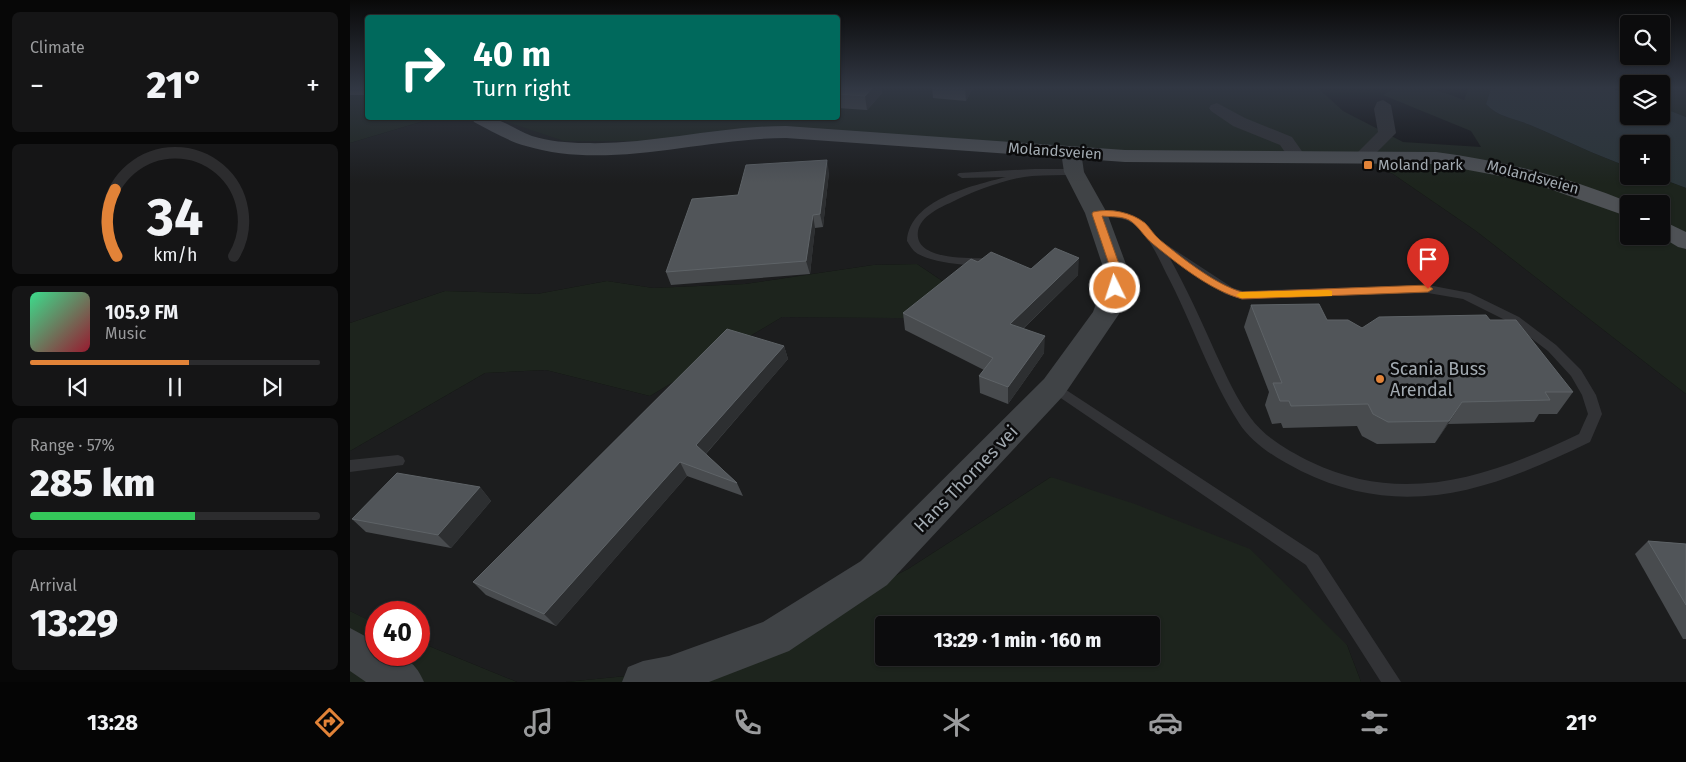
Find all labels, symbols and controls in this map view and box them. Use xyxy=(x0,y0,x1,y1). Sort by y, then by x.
map controls xyxy=(1620,15,1670,245)
button: search xyxy=(1620,15,1670,65)
text: 40 m xyxy=(473,33,551,75)
icon: right xyxy=(390,35,455,100)
text: Climate xyxy=(30,38,85,57)
text: 21° xyxy=(147,62,203,108)
text: − xyxy=(30,69,44,102)
text: + xyxy=(306,69,320,102)
text: Turn right xyxy=(473,75,570,102)
button: layers xyxy=(1620,75,1670,125)
button: + xyxy=(1620,135,1670,185)
street label: Molandsveien xyxy=(1007,139,1103,163)
place label: Moland park xyxy=(1378,156,1463,174)
street label: Molandsveien xyxy=(1485,156,1581,198)
marker: Moland park xyxy=(1362,159,1374,171)
text: 34 xyxy=(146,186,203,249)
button: − xyxy=(1620,195,1670,245)
pin xyxy=(1407,238,1449,289)
text: km/h xyxy=(153,244,197,266)
icon: arrive xyxy=(1414,245,1442,273)
position arrow xyxy=(1088,261,1140,313)
text: 105.9 FM xyxy=(105,301,178,324)
text: Music xyxy=(105,324,146,343)
place label: Scania Buss Arendal xyxy=(1390,358,1486,401)
icon: previous xyxy=(64,373,92,401)
icon: pause xyxy=(161,373,189,401)
icon: next xyxy=(258,373,286,401)
marker: Scania Buss Arendal xyxy=(1374,373,1386,385)
street label: Hans Thornes vei xyxy=(909,421,1023,537)
text: Range · 57% xyxy=(30,436,115,455)
text: 285 km xyxy=(30,460,155,506)
text: Arrival xyxy=(30,576,77,595)
text: 13:29 xyxy=(30,600,118,646)
speed limit sign: 40 xyxy=(365,601,430,666)
text: 13:29 · 1 min · 160 m xyxy=(934,629,1101,652)
icon: directions xyxy=(312,705,347,740)
icon: music xyxy=(521,705,556,740)
icon: phone xyxy=(730,705,765,740)
icon: climate xyxy=(939,705,974,740)
icon: car xyxy=(1148,705,1183,740)
icon: filters xyxy=(1357,705,1392,740)
text: 13:28 xyxy=(87,709,138,736)
text: 21° xyxy=(1566,709,1599,736)

